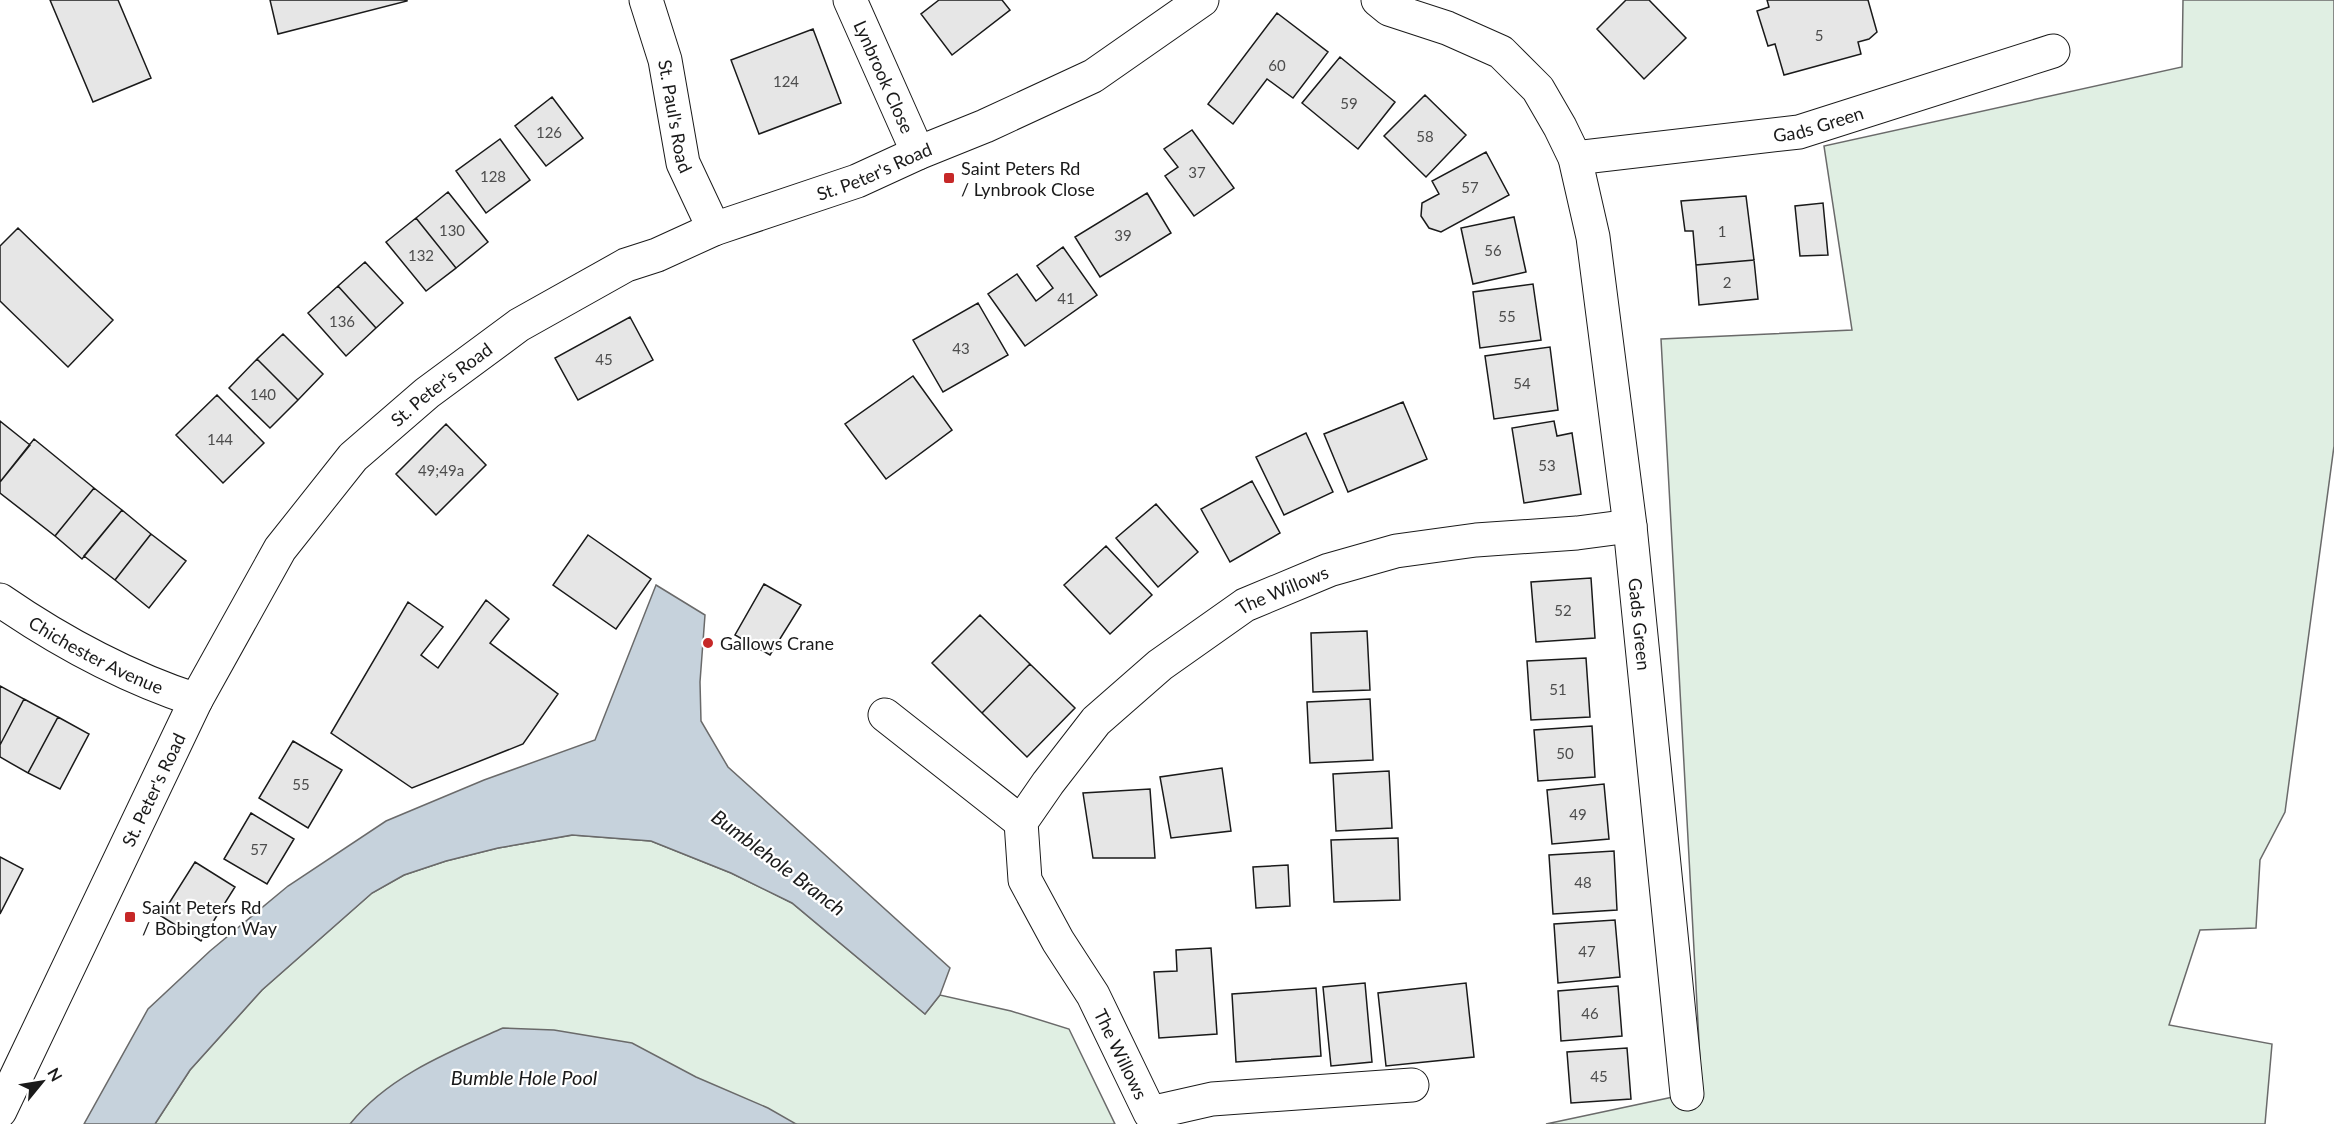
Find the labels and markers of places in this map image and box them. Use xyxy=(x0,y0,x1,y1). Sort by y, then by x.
place label: Saint Peters Rd / Lynbrook Close xyxy=(961,157,1095,200)
marker: Saint Peters Rd / Lynbrook Close xyxy=(942,171,956,185)
place label: Gallows Crane xyxy=(720,632,834,654)
marker: Gallows Crane xyxy=(701,636,715,650)
place label: Saint Peters Rd / Bobington Way xyxy=(142,896,278,939)
marker: Saint Peters Rd / Bobington Way xyxy=(123,910,137,924)

